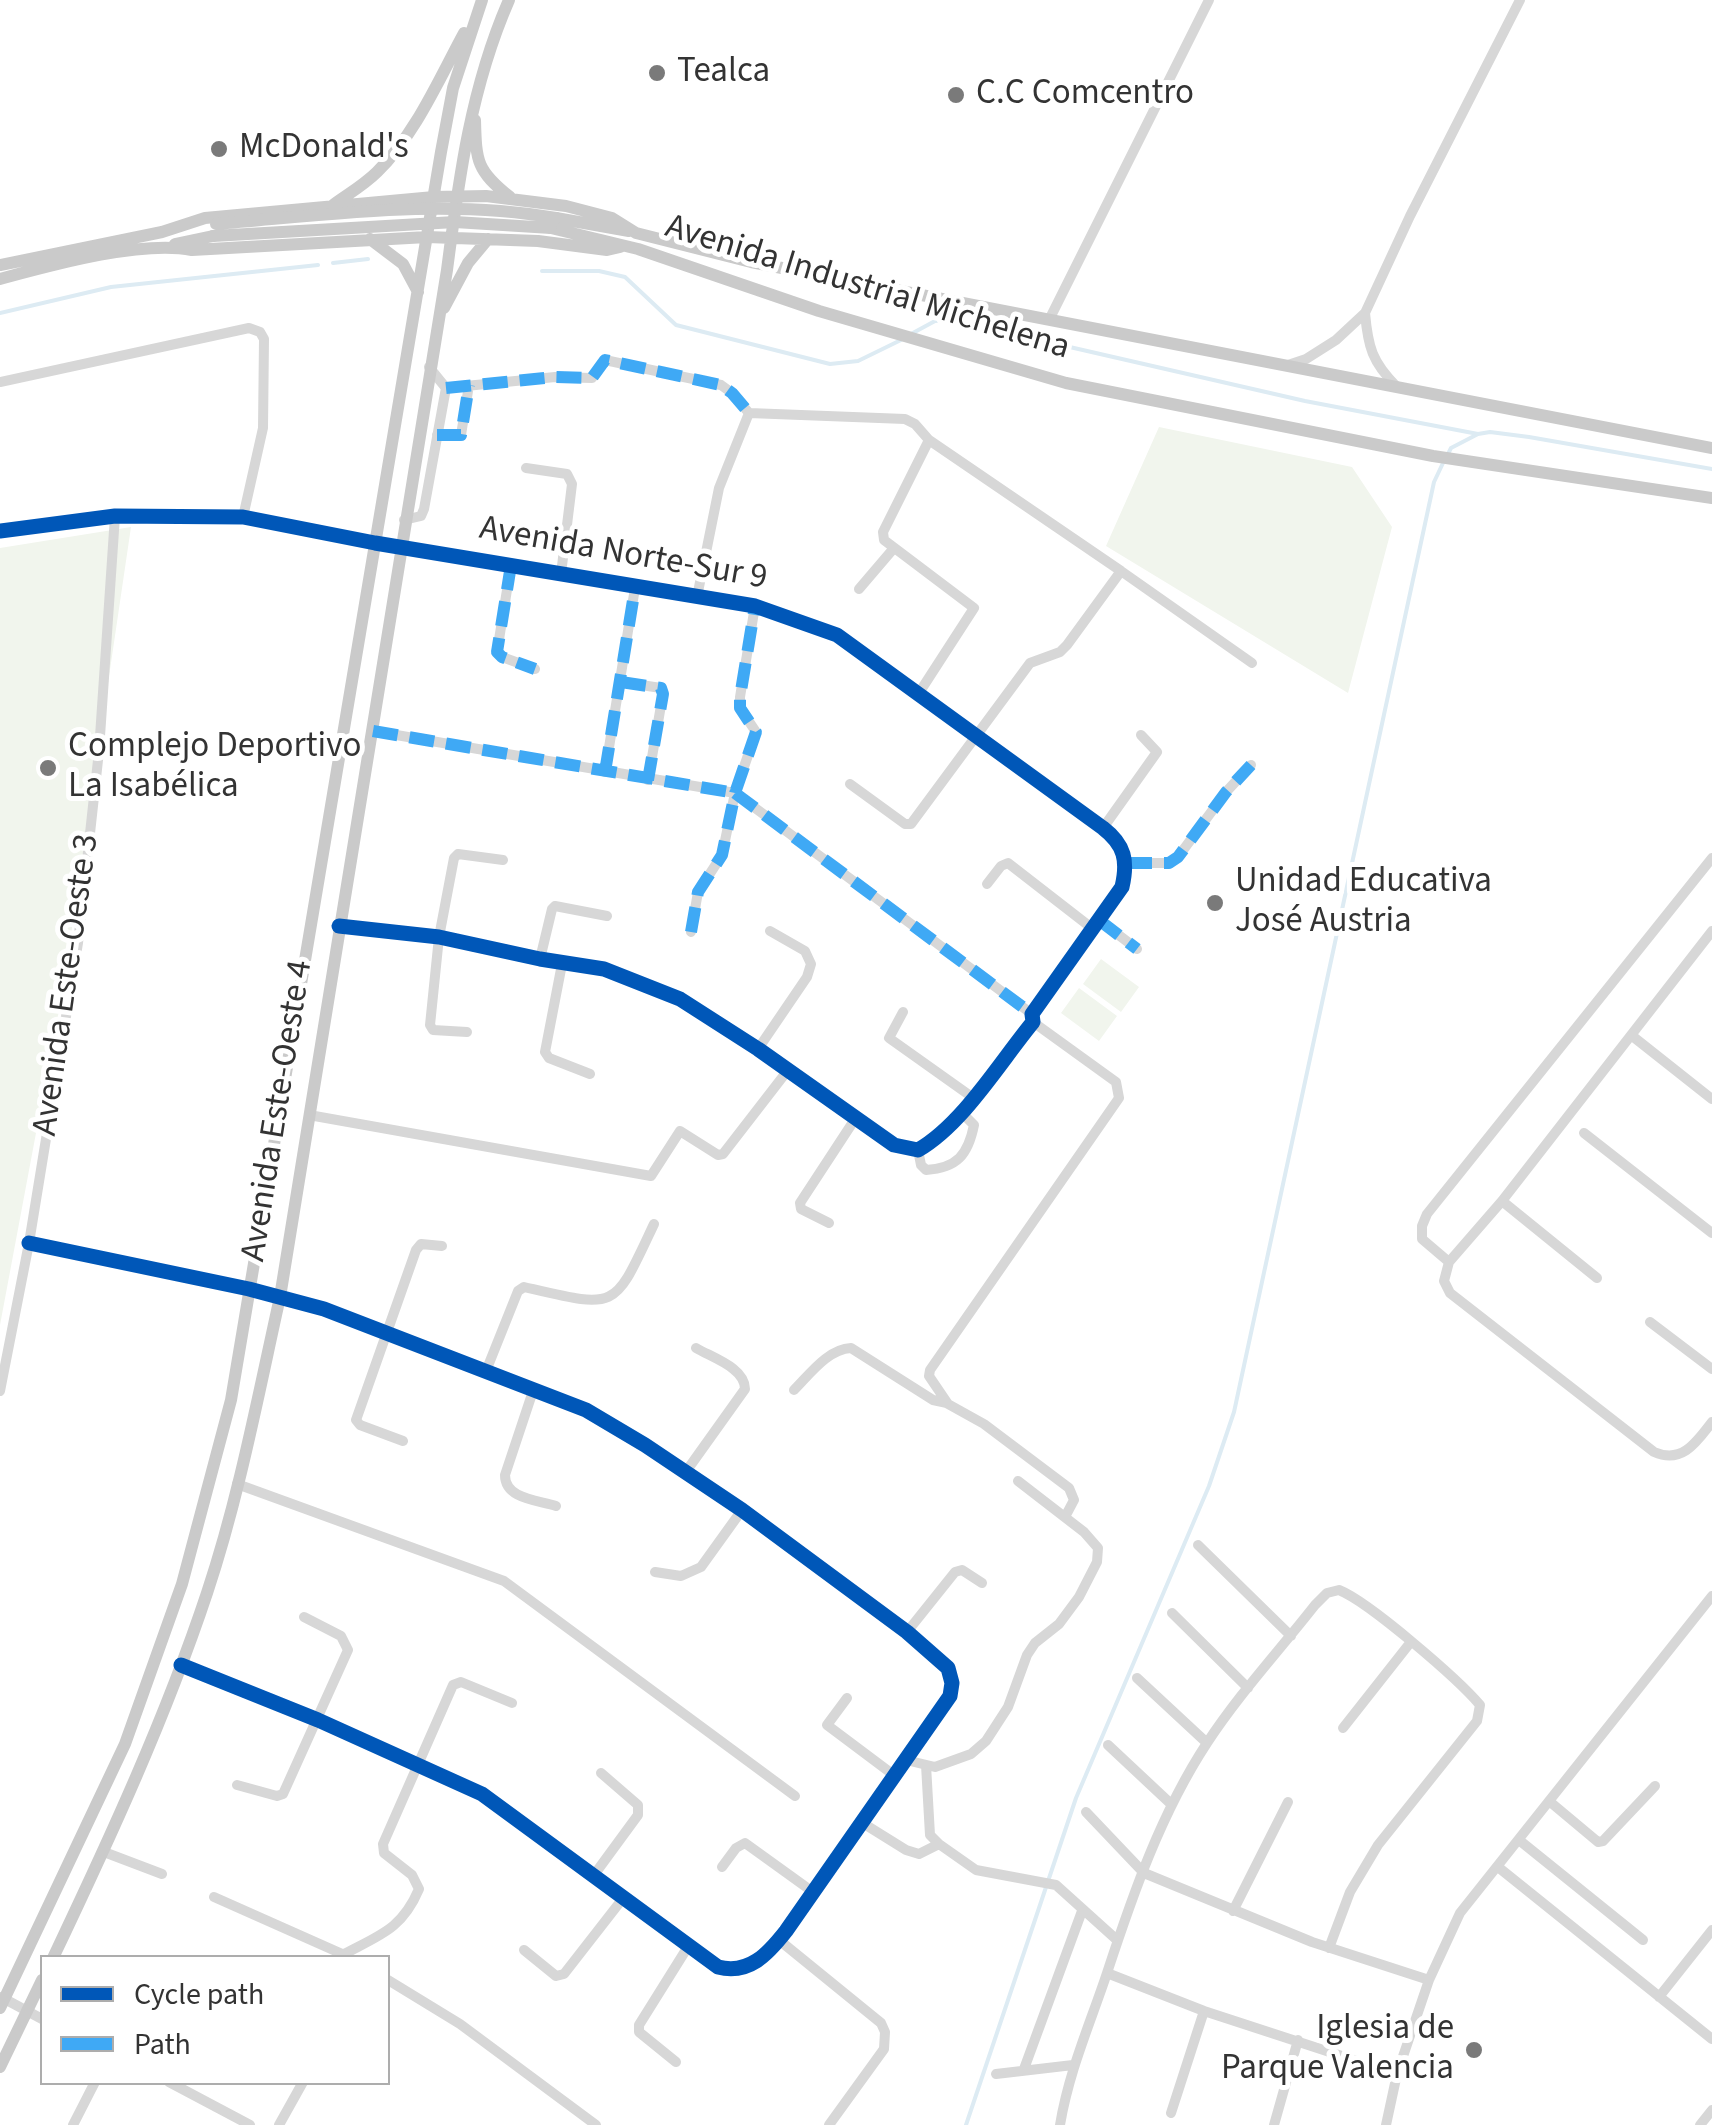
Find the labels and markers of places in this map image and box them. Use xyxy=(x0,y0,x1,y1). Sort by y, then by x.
place label: Tealca xyxy=(677,52,770,94)
marker: Tealca xyxy=(646,62,668,84)
place label: C.C Comcentro xyxy=(976,74,1194,116)
marker: C.C Comcentro xyxy=(945,84,967,106)
place label: McDonald's xyxy=(239,128,409,170)
marker: McDonald's xyxy=(208,138,230,160)
place label: Complejo Deportivo La Isabélica xyxy=(68,727,361,809)
marker: Complejo Deportivo La Isabélica xyxy=(37,757,59,779)
place label: Unidad Educativa José Austria xyxy=(1235,862,1492,944)
marker: Unidad Educativa José Austria xyxy=(1204,892,1226,914)
place label: Iglesia de Parque Valencia xyxy=(1221,2009,1454,2091)
marker: Iglesia de Parque Valencia xyxy=(1463,2039,1485,2061)

